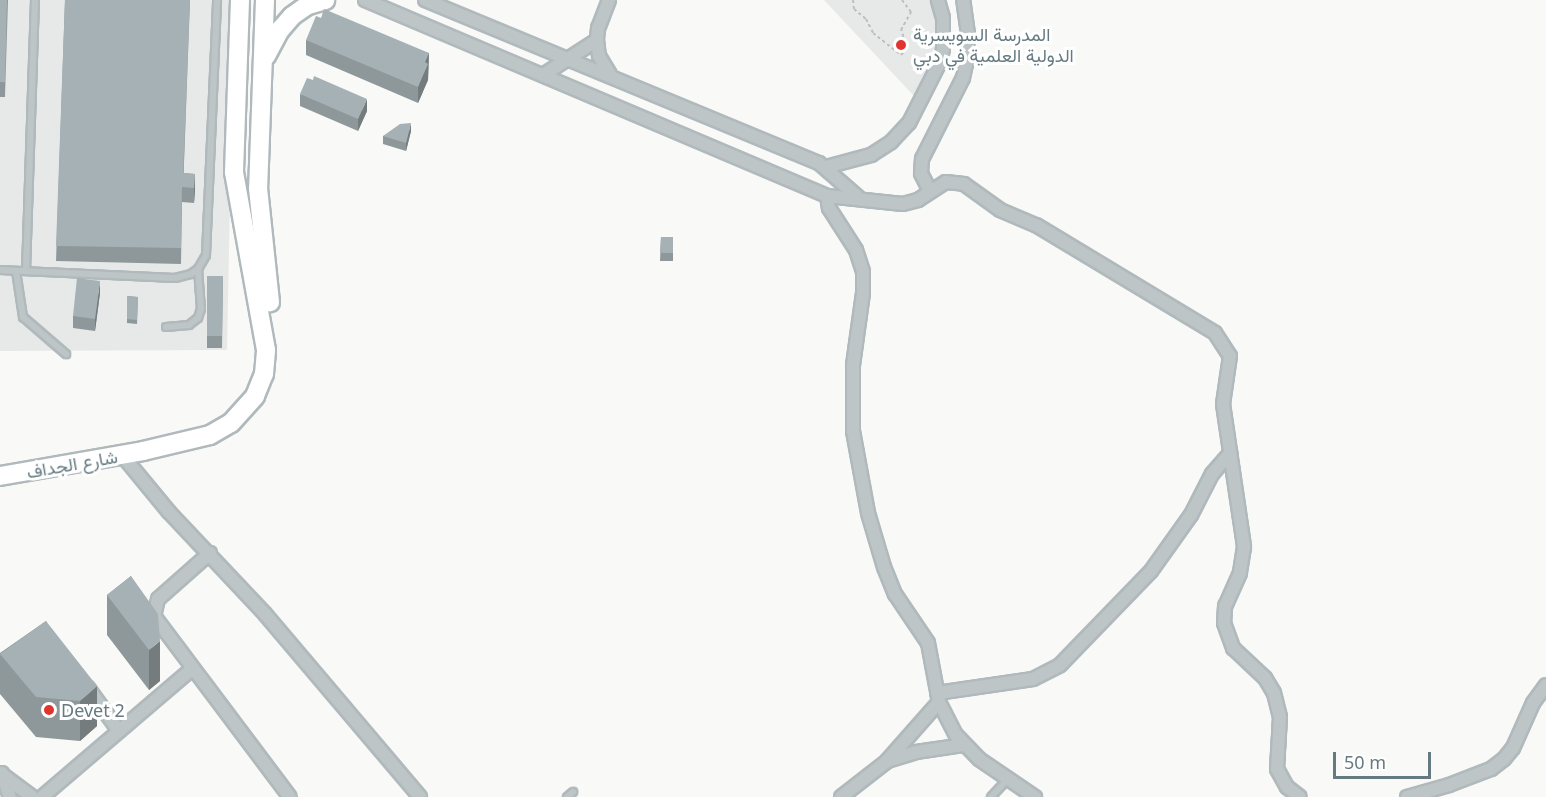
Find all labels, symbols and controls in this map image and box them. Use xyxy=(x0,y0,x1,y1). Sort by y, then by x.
place label: المدرسة السويسرية الدولية العلمية في دبي xyxy=(913,24,1074,66)
marker: المدرسة السويسرية الدولية العلمية في دبي xyxy=(894,38,908,52)
street label: شارع الجداف xyxy=(25,445,119,483)
place label: Devet 2 xyxy=(61,699,125,721)
marker: Devet 2 xyxy=(42,703,56,717)
scale bar xyxy=(1336,740,1434,778)
text: 50 m xyxy=(1344,750,1386,774)

